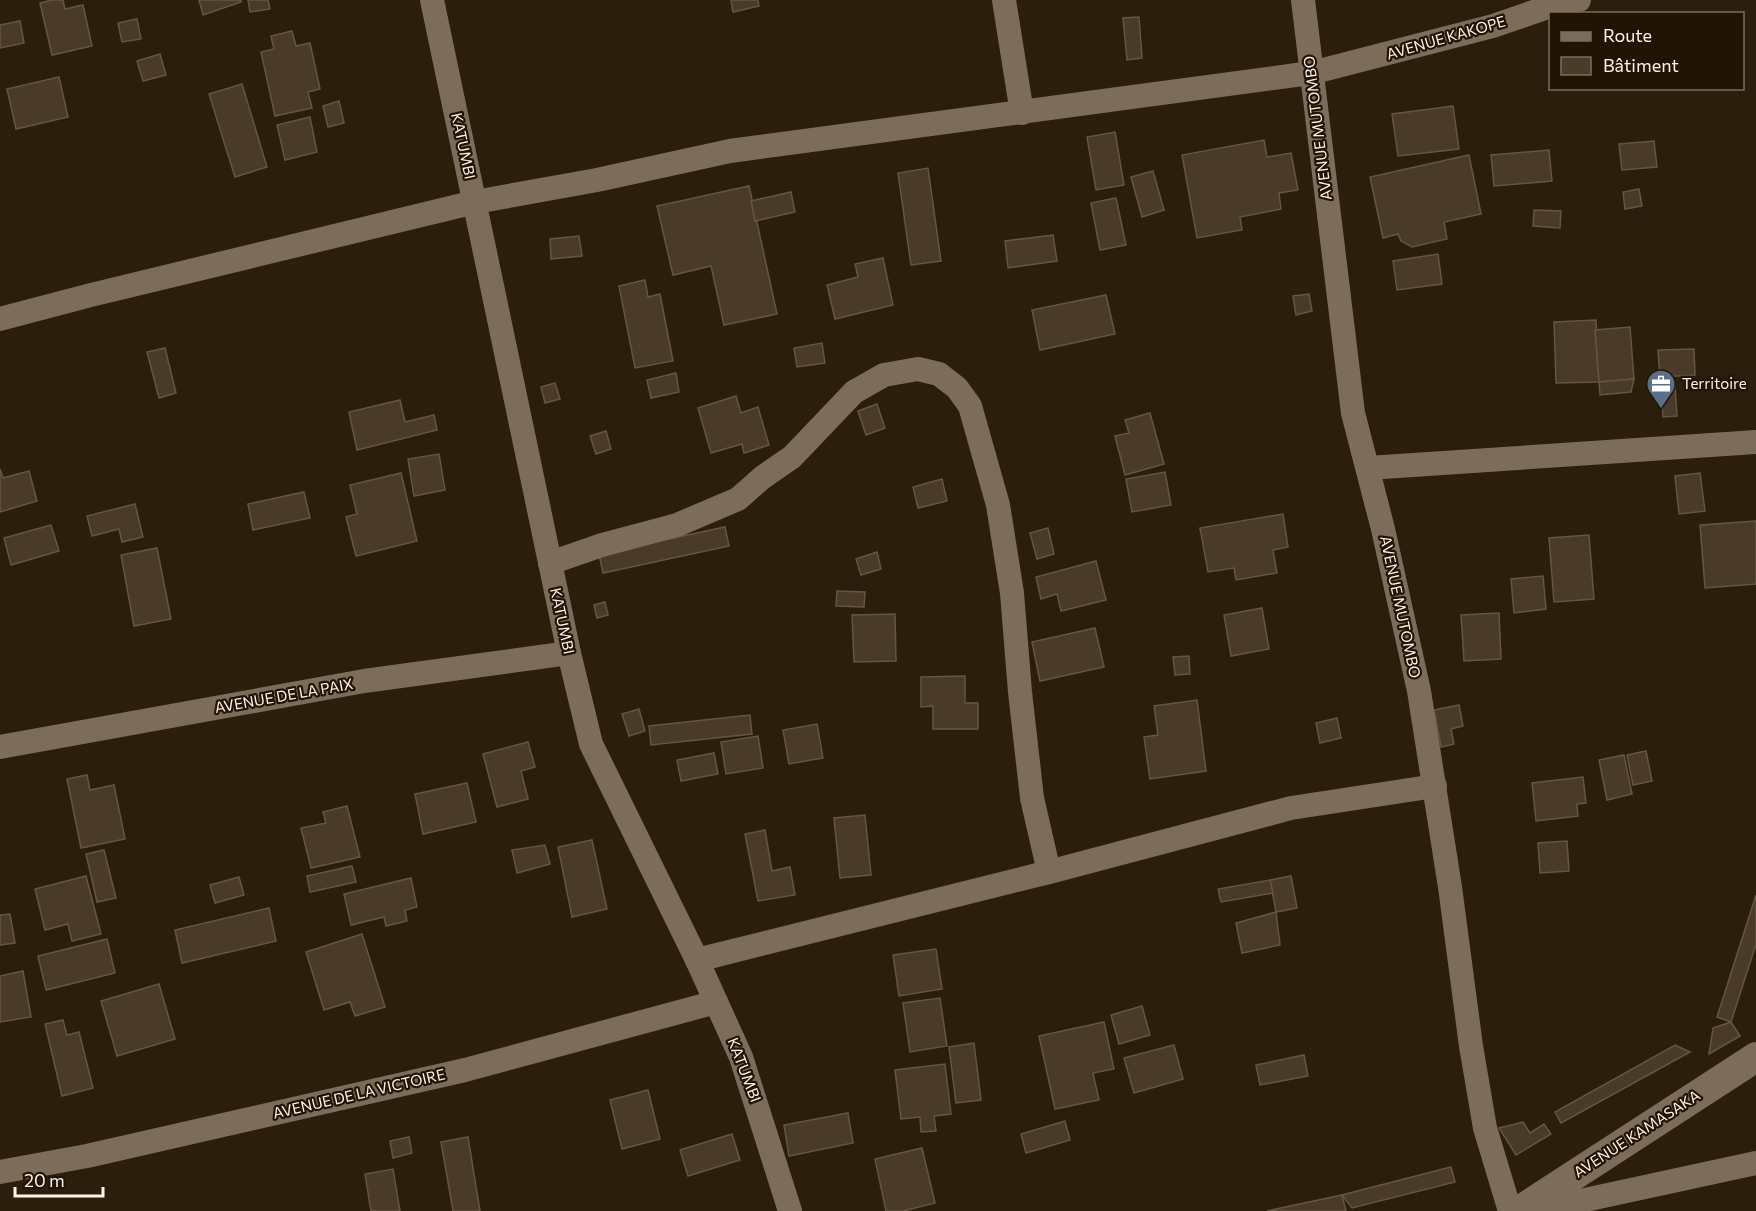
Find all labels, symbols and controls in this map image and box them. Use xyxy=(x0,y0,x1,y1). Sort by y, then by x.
street label: AVENUE KAKOPE xyxy=(1384,11,1507,63)
legend xyxy=(1549,12,1744,90)
text: Route xyxy=(1603,24,1652,46)
text: Bâtiment xyxy=(1603,54,1679,76)
street label: AVENUE MUTOMBO xyxy=(1299,55,1335,201)
street label: KATUMBI xyxy=(448,111,480,181)
office icon: Territoire xyxy=(1645,368,1677,410)
place label: Territoire xyxy=(1682,374,1747,392)
street label: AVENUE MUTOMBO xyxy=(1377,534,1425,680)
street label: KATUMBI xyxy=(547,586,579,656)
street label: AVENUE DE LA PAIX xyxy=(213,674,355,716)
street label: KATUMBI xyxy=(724,1035,765,1104)
street label: AVENUE DE LA VICTOIRE xyxy=(271,1064,447,1122)
street label: AVENUE KAMASAKA xyxy=(1570,1086,1703,1181)
scale bar xyxy=(15,1160,104,1198)
text: 20 m xyxy=(24,1169,65,1191)

